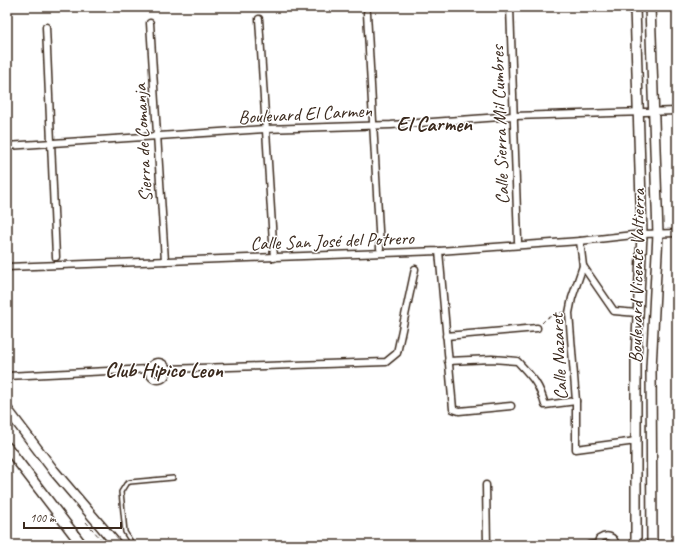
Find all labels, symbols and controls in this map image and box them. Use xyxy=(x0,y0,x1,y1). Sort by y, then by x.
street label: Calle Sierra Mil Cumbres xyxy=(485,44,515,205)
street label: Sierra de Comanja xyxy=(128,81,158,203)
street label: Boulevard El Carmen xyxy=(238,98,373,129)
district label: El Carmen xyxy=(396,111,473,137)
street label: Boulevard Vicente Valtierra xyxy=(623,187,651,363)
street label: Calle San José del Potrero xyxy=(250,226,416,256)
street label: Calle Nazaret xyxy=(545,311,573,401)
district label: Club Hipico Leon xyxy=(105,357,223,383)
scale bar xyxy=(24,504,121,530)
text: 100 m xyxy=(30,510,57,526)

